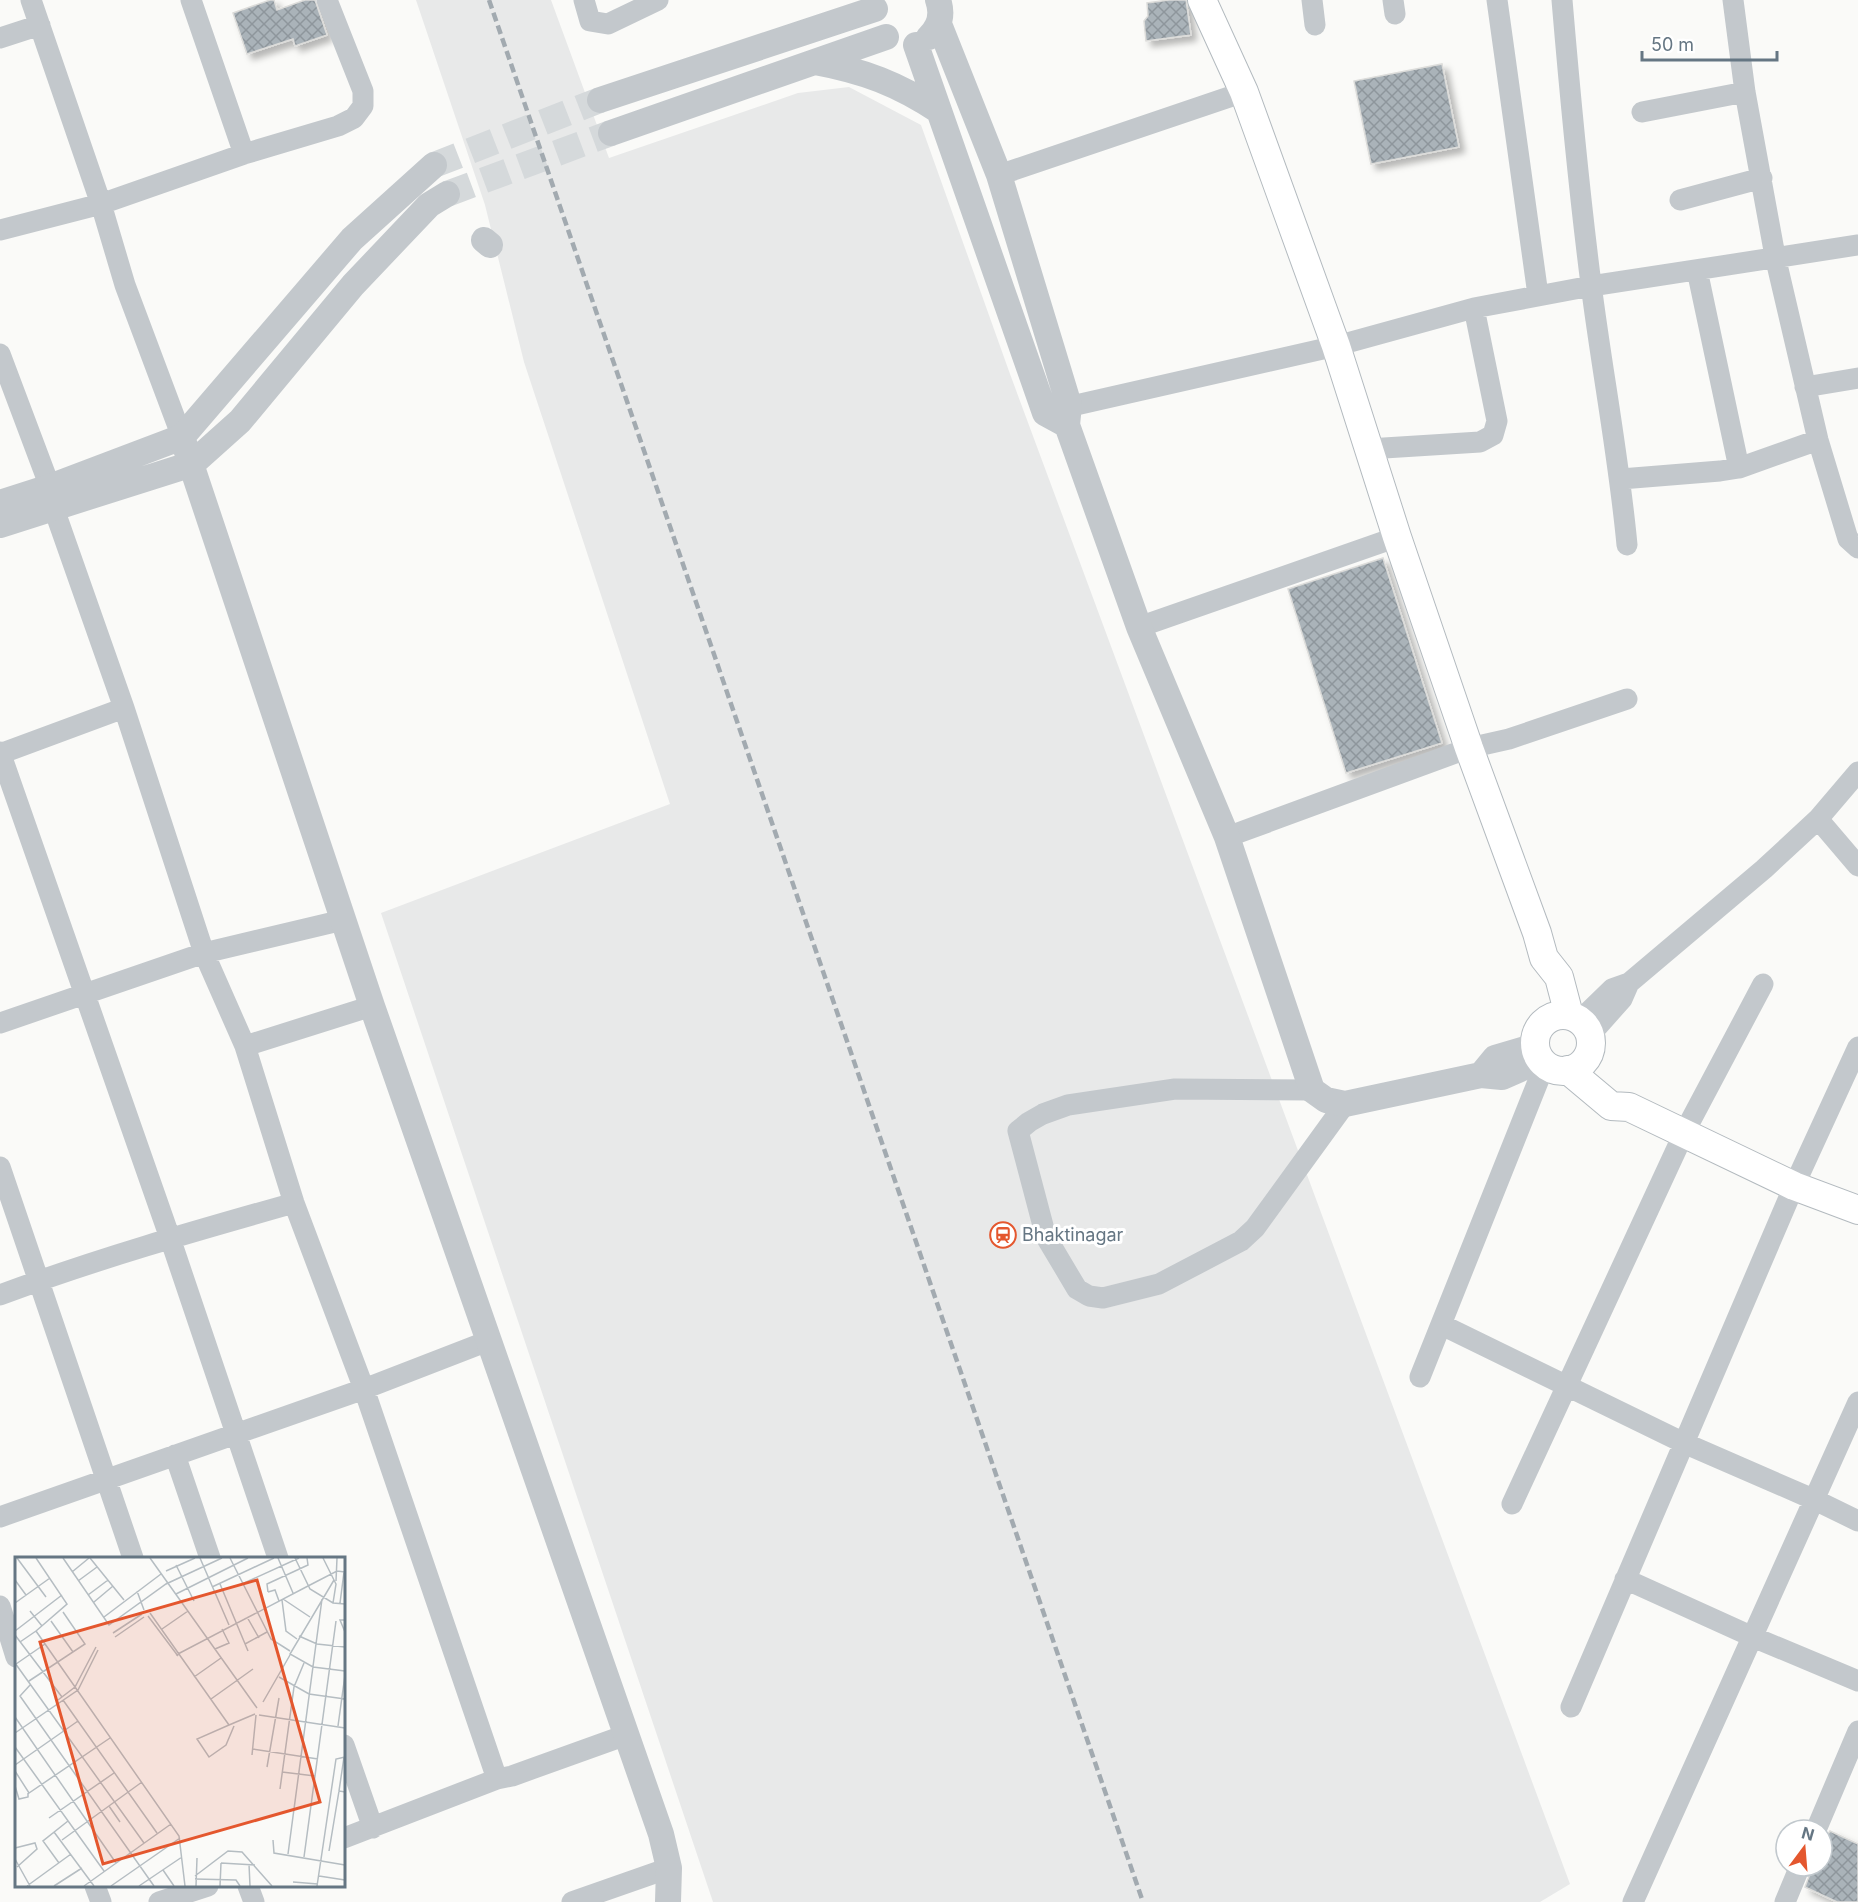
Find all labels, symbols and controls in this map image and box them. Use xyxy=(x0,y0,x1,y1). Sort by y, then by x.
scale bar xyxy=(1642,24,1777,62)
text: 50 m xyxy=(1651,34,1694,55)
station icon: Bhaktinagar xyxy=(988,1220,1018,1250)
place label: Bhaktinagar xyxy=(1022,1224,1124,1245)
inset map xyxy=(15,1557,345,1887)
north arrow xyxy=(1774,1818,1834,1878)
text: N xyxy=(1800,1822,1817,1845)

